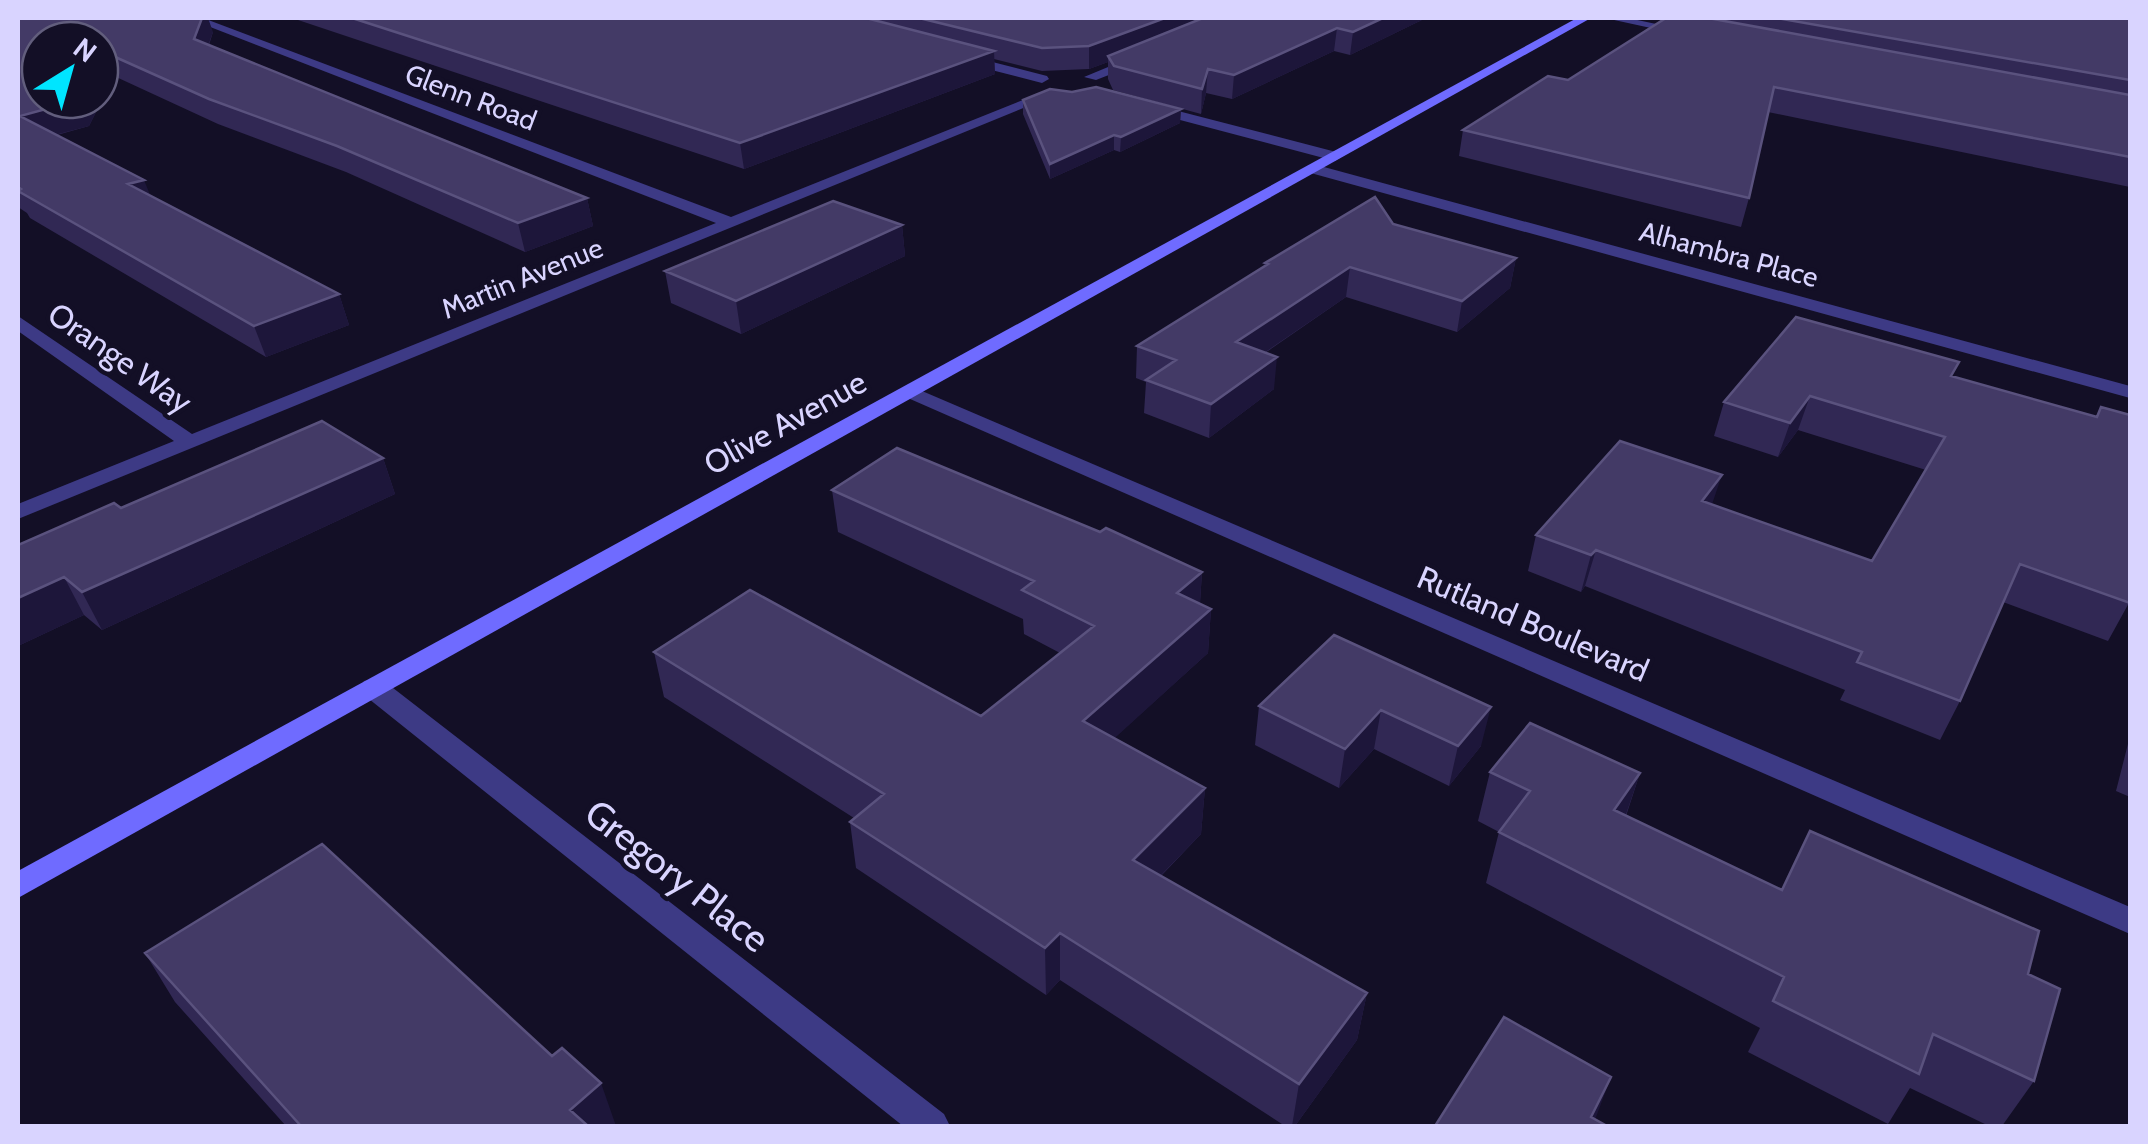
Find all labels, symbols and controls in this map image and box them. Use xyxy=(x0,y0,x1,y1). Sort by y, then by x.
north arrow xyxy=(20,20,120,120)
text: N xyxy=(67,31,103,70)
street label: Glenn Road xyxy=(401,56,541,138)
street label: Alhambra Place xyxy=(1636,214,1822,294)
street label: Martin Avenue xyxy=(436,230,608,326)
street label: Orange Way xyxy=(41,294,200,421)
street label: Olive Avenue xyxy=(697,362,873,483)
street label: Rutland Boulevard xyxy=(1412,557,1655,690)
street label: Gregory Place xyxy=(576,789,779,962)

